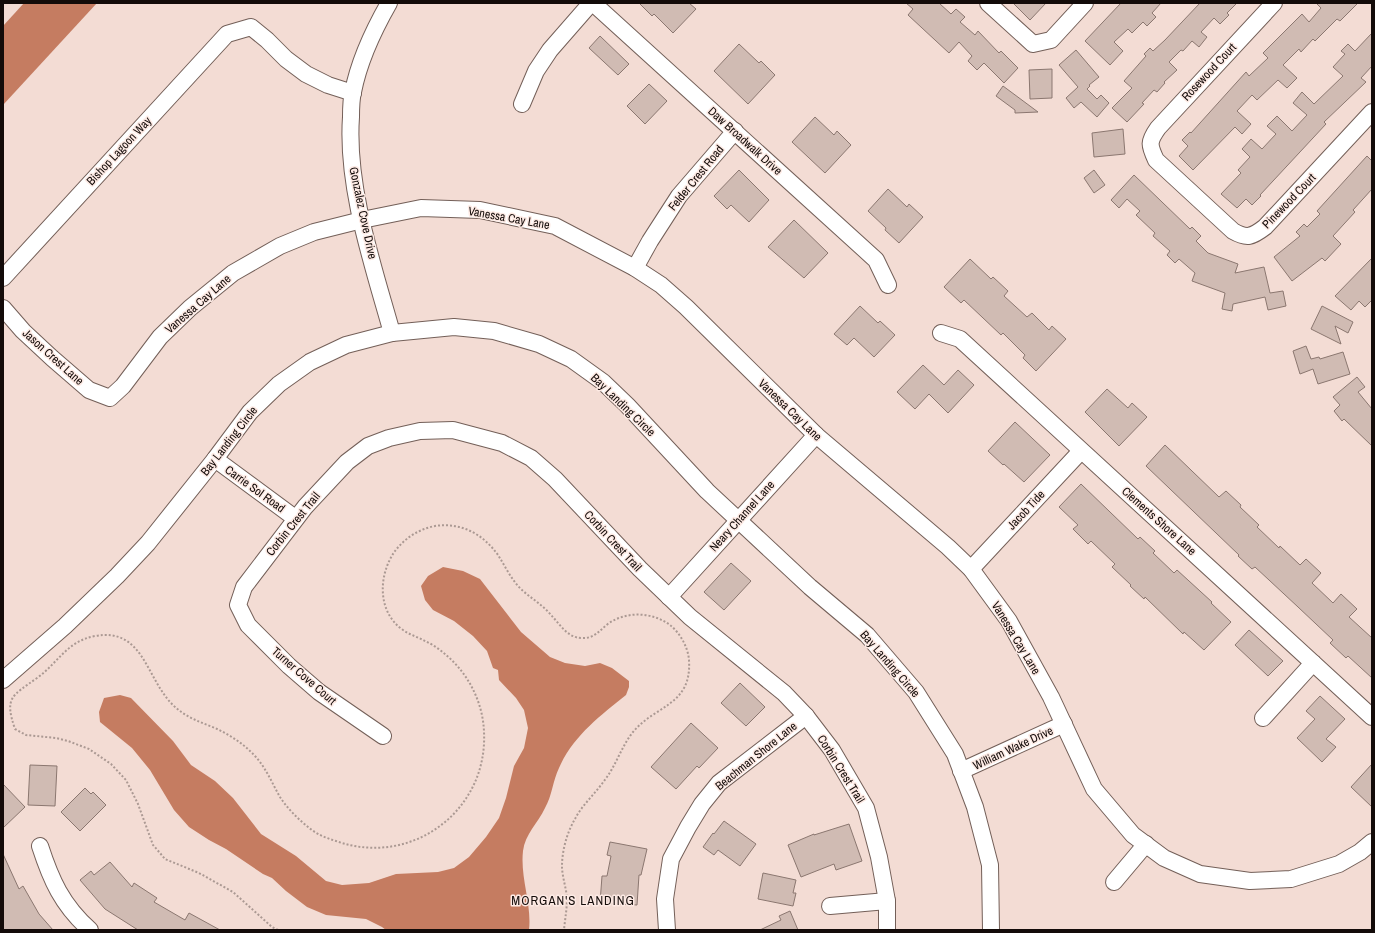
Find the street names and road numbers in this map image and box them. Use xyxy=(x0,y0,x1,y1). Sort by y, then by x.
street label: Rosewood Court xyxy=(1178,40,1240,104)
street label: Daw Broadwalk Drive xyxy=(704,103,786,179)
street label: Bishop Lagoon Way xyxy=(83,113,155,189)
street label: Felder Crest Road xyxy=(665,142,727,214)
street label: Gonzalez Cove Drive xyxy=(345,166,381,260)
street label: Pinewood Court xyxy=(1259,170,1319,232)
street label: Vanessa Cay Lane xyxy=(467,203,551,233)
street label: Vanessa Cay Lane xyxy=(162,271,234,337)
street label: Jason Crest Lane xyxy=(19,325,87,389)
street label: Bay Landing Circle xyxy=(587,370,659,440)
street label: Vanessa Cay Lane xyxy=(755,376,825,444)
street label: Bay Landing Circle xyxy=(197,403,261,479)
street label: Carrie Sol Road xyxy=(222,462,288,516)
street label: Neary Channel Lane xyxy=(706,477,778,555)
street label: Clements Shore Lane xyxy=(1118,483,1200,559)
street label: Jacob Tide xyxy=(1004,487,1048,533)
street label: Corbin Crest Trail xyxy=(262,489,324,559)
street label: Corbin Crest Trail xyxy=(581,507,645,575)
street label: Vanessa Cay Lane xyxy=(988,599,1044,677)
street label: Bay Landing Circle xyxy=(857,627,923,701)
street label: Turner Cove Court xyxy=(268,644,340,709)
street label: Beachman Shore Lane xyxy=(712,718,800,794)
street label: William Wake Drive xyxy=(970,722,1056,774)
street label: Corbin Crest Trail xyxy=(814,732,868,806)

